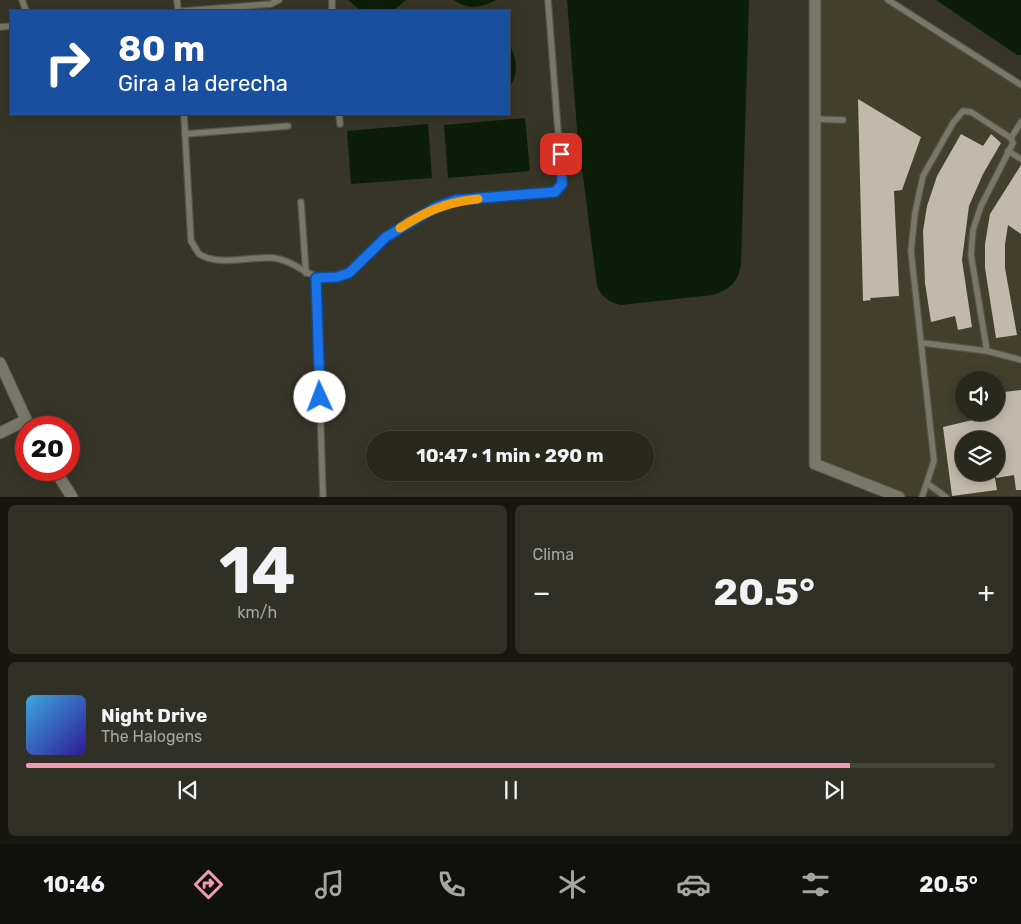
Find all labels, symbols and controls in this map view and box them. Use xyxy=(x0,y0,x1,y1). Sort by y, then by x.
text: 80 m xyxy=(118,28,205,70)
icon: right xyxy=(35,30,100,95)
text: Gira a la derecha xyxy=(118,70,288,97)
pin xyxy=(540,133,582,175)
icon: arrive xyxy=(547,140,575,168)
position arrow xyxy=(293,370,345,422)
map controls xyxy=(955,371,1005,481)
button: sound xyxy=(955,371,1005,421)
speed limit sign: 20 xyxy=(15,416,80,481)
button: layers xyxy=(955,431,1005,481)
text: 10:47 · 1 min · 290 m xyxy=(416,444,604,467)
text: 14 xyxy=(219,532,296,609)
text: Clima xyxy=(533,545,574,564)
text: 20.5° xyxy=(714,569,815,615)
text: − xyxy=(533,576,551,609)
text: + xyxy=(978,576,995,609)
text: km/h xyxy=(237,603,277,622)
text: Night Drive xyxy=(101,704,207,727)
text: The Halogens xyxy=(101,727,202,746)
icon: previous xyxy=(174,776,202,804)
icon: pause xyxy=(497,776,525,804)
icon: next xyxy=(820,776,848,804)
icon: directions xyxy=(191,867,226,902)
icon: music xyxy=(312,867,347,902)
icon: phone xyxy=(434,867,469,902)
icon: climate xyxy=(555,867,590,902)
icon: car xyxy=(676,867,711,902)
icon: filters xyxy=(798,867,833,902)
text: 10:46 xyxy=(43,871,105,898)
text: 20.5° xyxy=(919,871,978,898)

